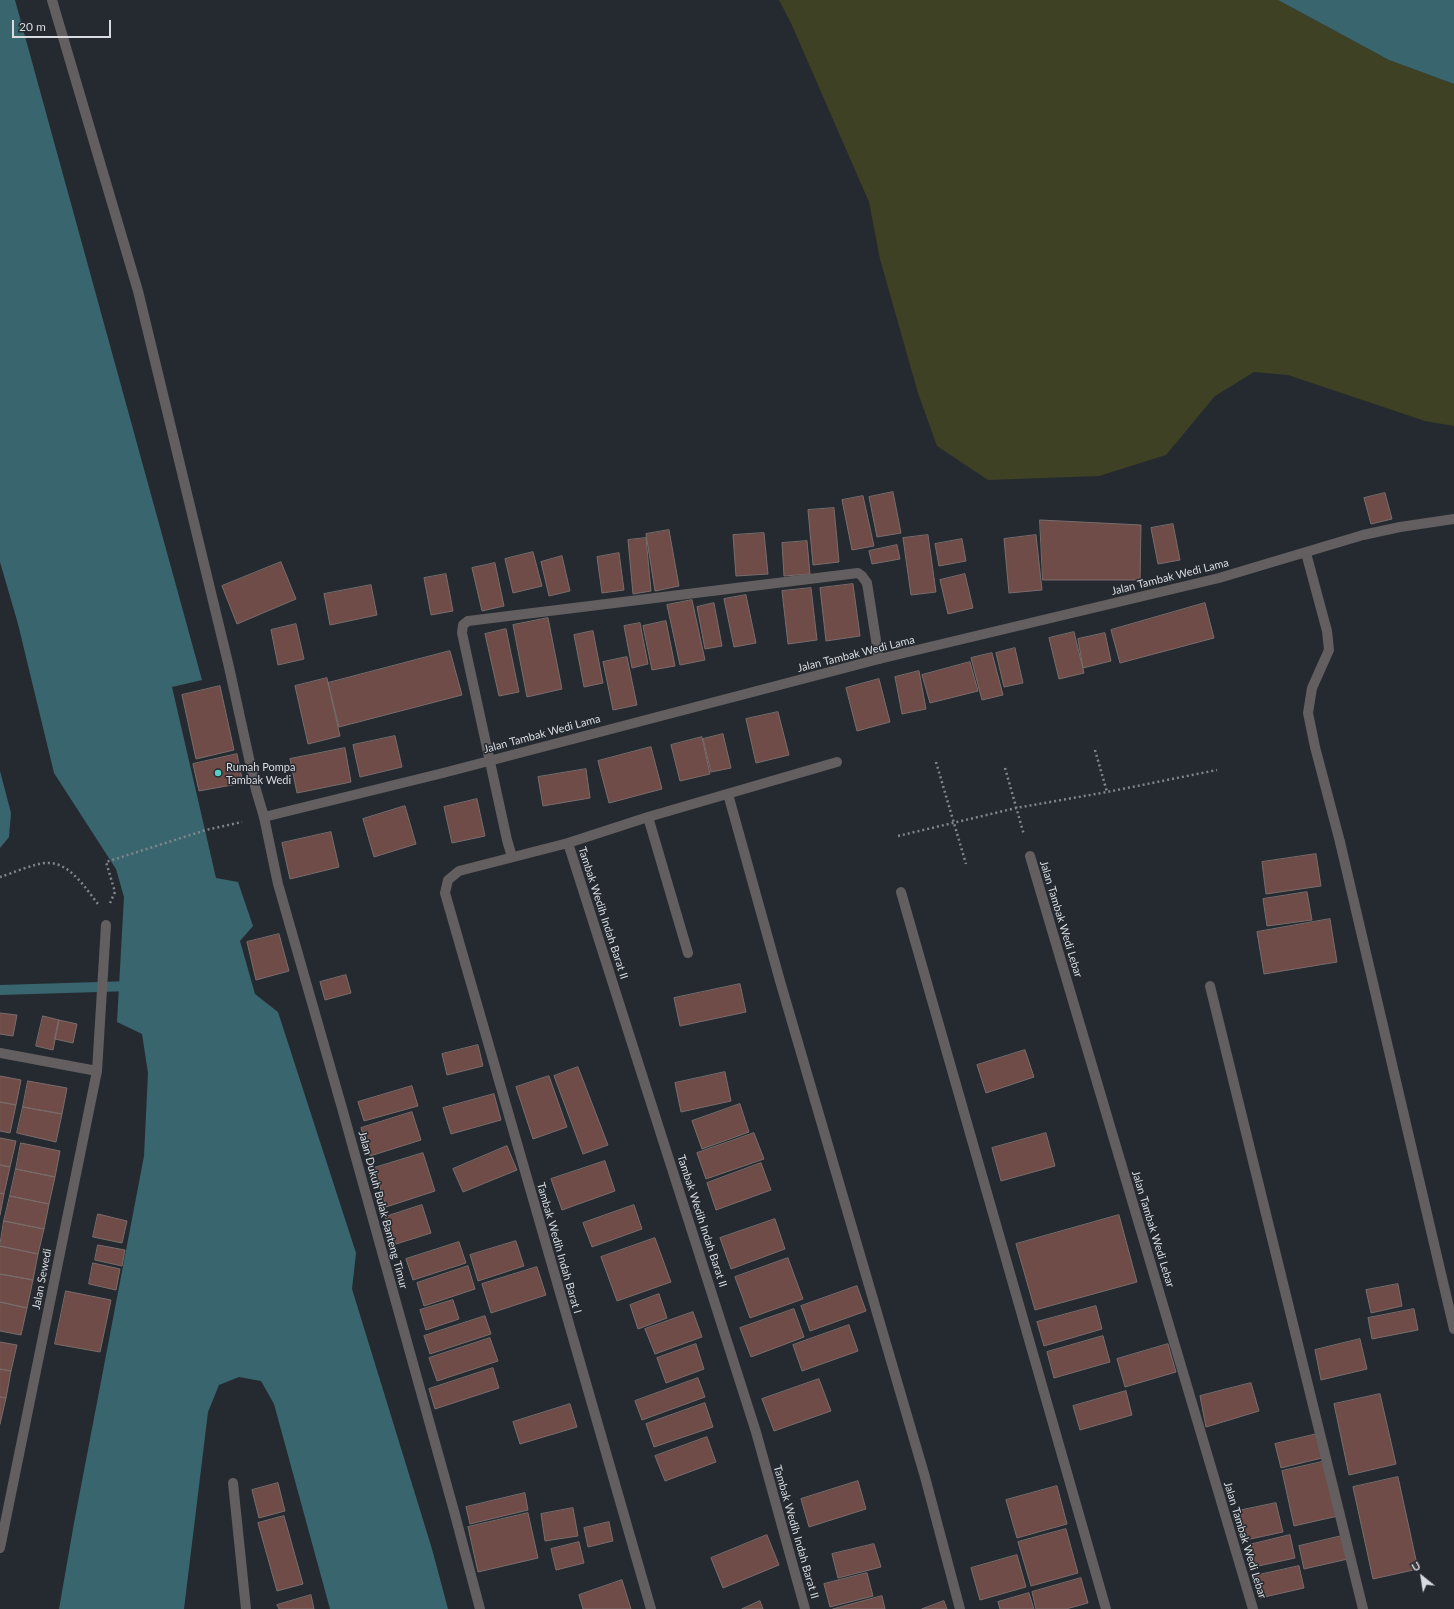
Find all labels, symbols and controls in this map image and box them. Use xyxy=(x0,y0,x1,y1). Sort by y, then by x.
scale bar xyxy=(14,12,113,38)
text: 20 m xyxy=(19,19,46,34)
street label: Jalan Tambak Wedi Lama xyxy=(1110,556,1230,598)
street label: Jalan Tambak Wedi Lama xyxy=(796,633,916,675)
street label: Jalan Tambak Wedi Lama xyxy=(482,712,602,756)
place label: Rumah Pompa Tambak Wedi xyxy=(226,760,295,786)
marker: Rumah Pompa Tambak Wedi xyxy=(213,768,223,778)
street label: Tambak Wedih Indah Barat II xyxy=(575,845,631,981)
street label: Jalan Tambak Wedi Lebar xyxy=(1037,859,1085,979)
street label: Jalan Dukuh Bulak Banteng Timur xyxy=(356,1130,410,1290)
street label: Tambak Wedih Indah Barat II xyxy=(674,1153,730,1289)
street label: Jalan Tambak Wedi Lebar xyxy=(1129,1169,1177,1289)
street label: Tambak Wedih Indah Barat I xyxy=(534,1181,584,1315)
street label: Jalan Sewedi xyxy=(30,1247,54,1311)
street label: Tambak Wedih Indah Barat II xyxy=(771,1464,821,1600)
street label: Jalan Tambak Wedi Lebar xyxy=(1221,1480,1269,1600)
north arrow xyxy=(1402,1557,1442,1597)
text: U xyxy=(1409,1559,1423,1574)

